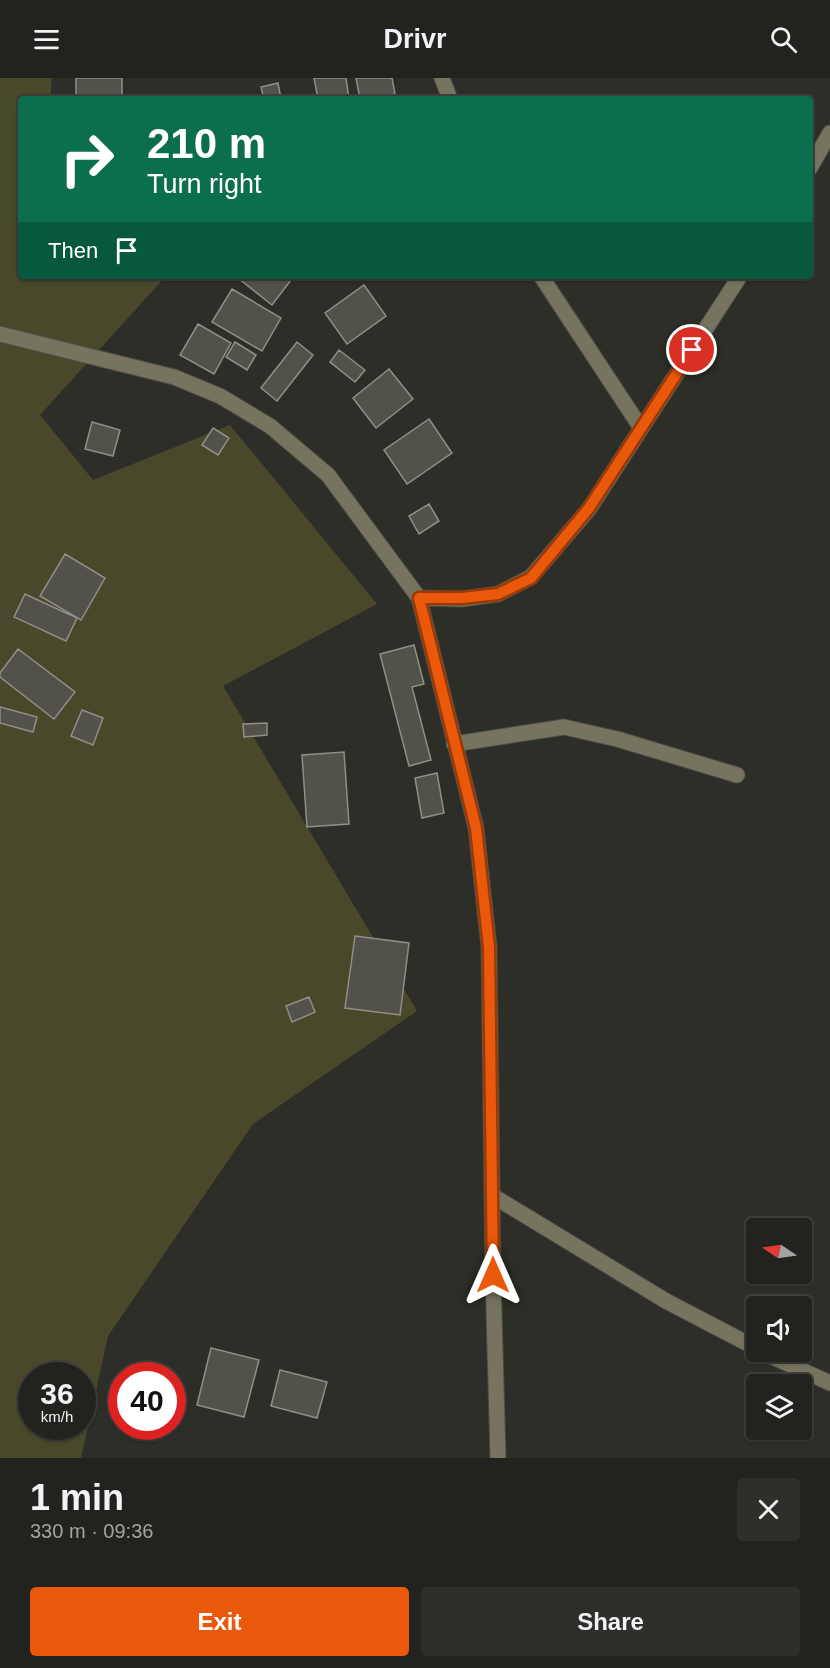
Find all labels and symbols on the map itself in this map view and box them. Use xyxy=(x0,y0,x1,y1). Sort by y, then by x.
pin xyxy=(666,324,717,375)
north arrow xyxy=(746,1218,812,1284)
position arrow xyxy=(461,1243,525,1307)
speed limit sign: 40 xyxy=(108,1362,186,1440)

